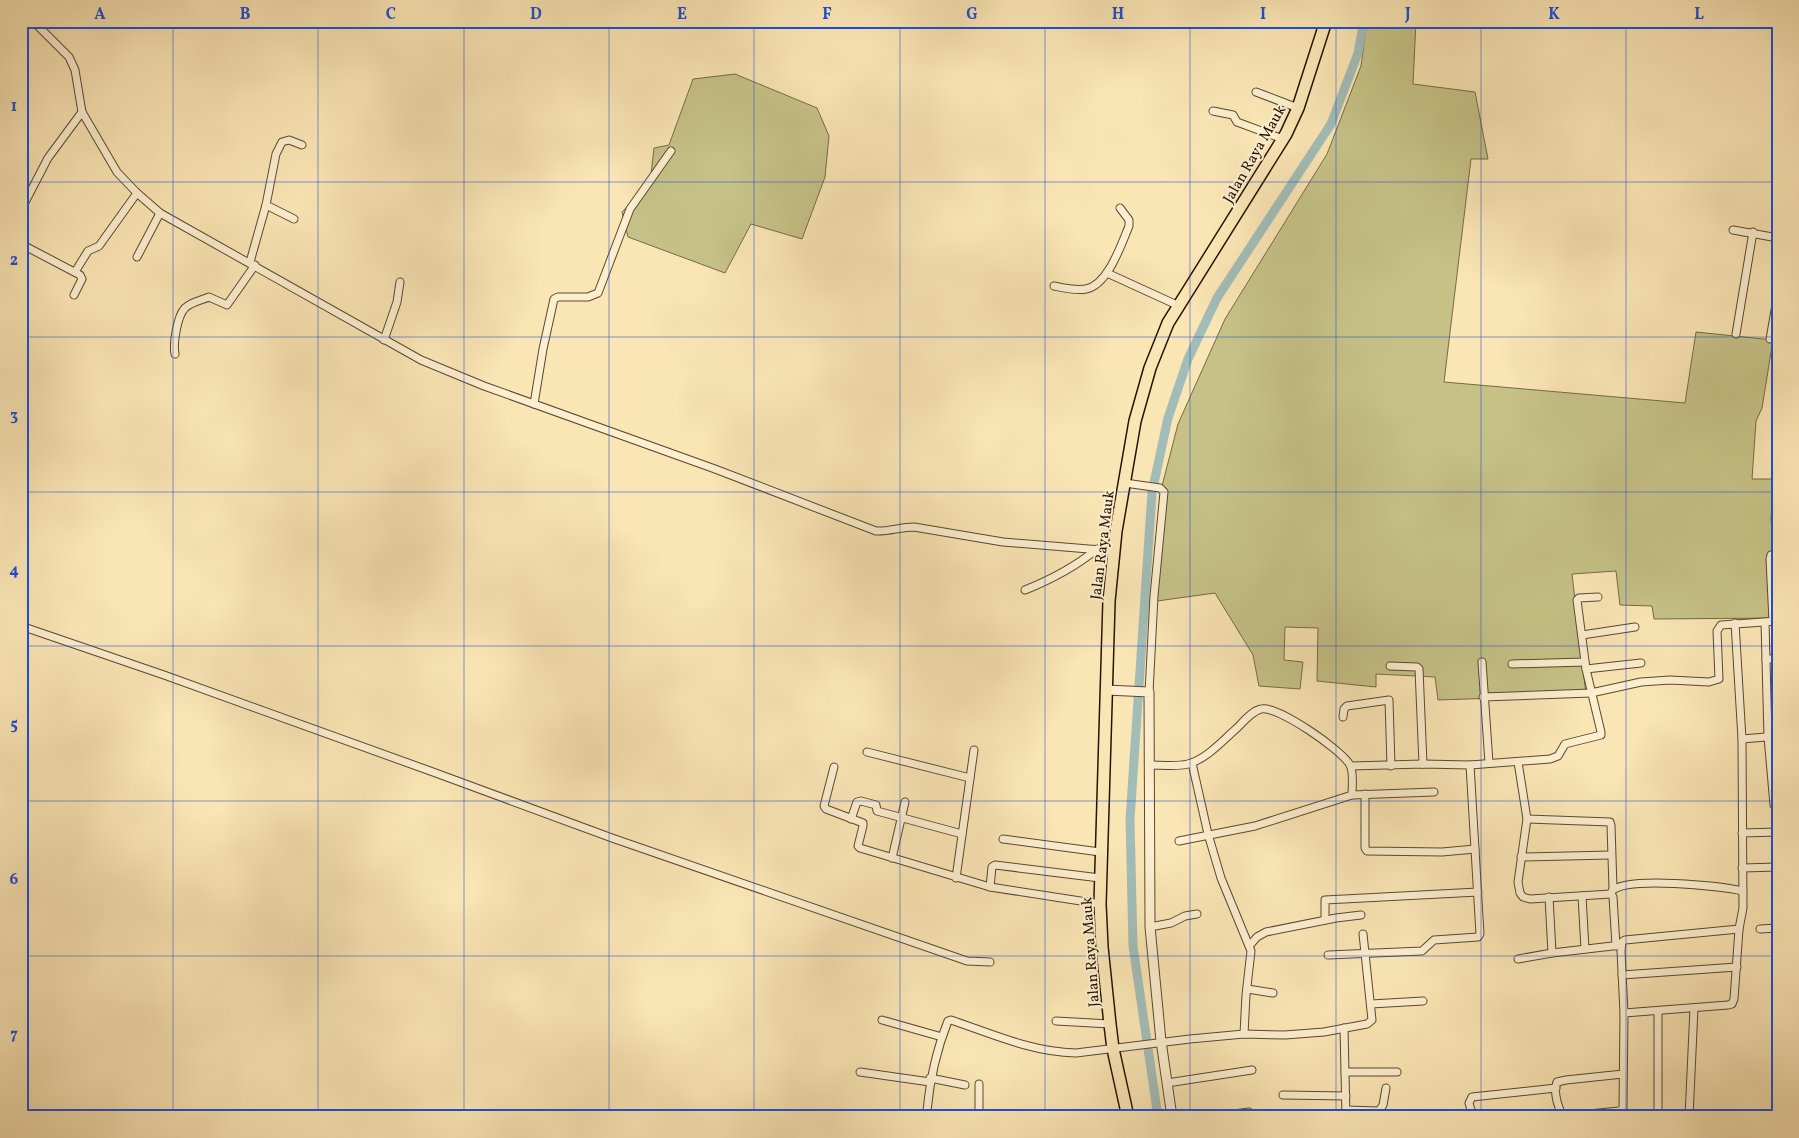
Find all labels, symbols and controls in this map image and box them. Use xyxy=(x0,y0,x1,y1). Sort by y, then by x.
text: A xyxy=(94,4,106,26)
text: B xyxy=(240,4,251,26)
text: C xyxy=(386,4,396,26)
text: D xyxy=(530,4,542,26)
text: E xyxy=(677,4,687,26)
text: F xyxy=(822,4,832,26)
text: G xyxy=(966,4,978,26)
text: H xyxy=(1112,4,1124,26)
text: I xyxy=(1260,4,1266,26)
text: J xyxy=(1404,4,1411,26)
text: K xyxy=(1548,4,1560,26)
text: L xyxy=(1694,4,1704,26)
text: 1 xyxy=(11,96,17,118)
street label: Jalan Raya Mauk xyxy=(1219,102,1292,208)
text: 2 xyxy=(10,250,18,272)
text: 3 xyxy=(10,405,18,427)
street label: Jalan Raya Mauk xyxy=(1086,489,1121,601)
text: 4 xyxy=(9,560,19,582)
text: 5 xyxy=(10,714,18,736)
text: 6 xyxy=(10,869,19,891)
street label: Jalan Raya Mauk xyxy=(1077,896,1106,1008)
text: 7 xyxy=(10,1024,18,1046)

